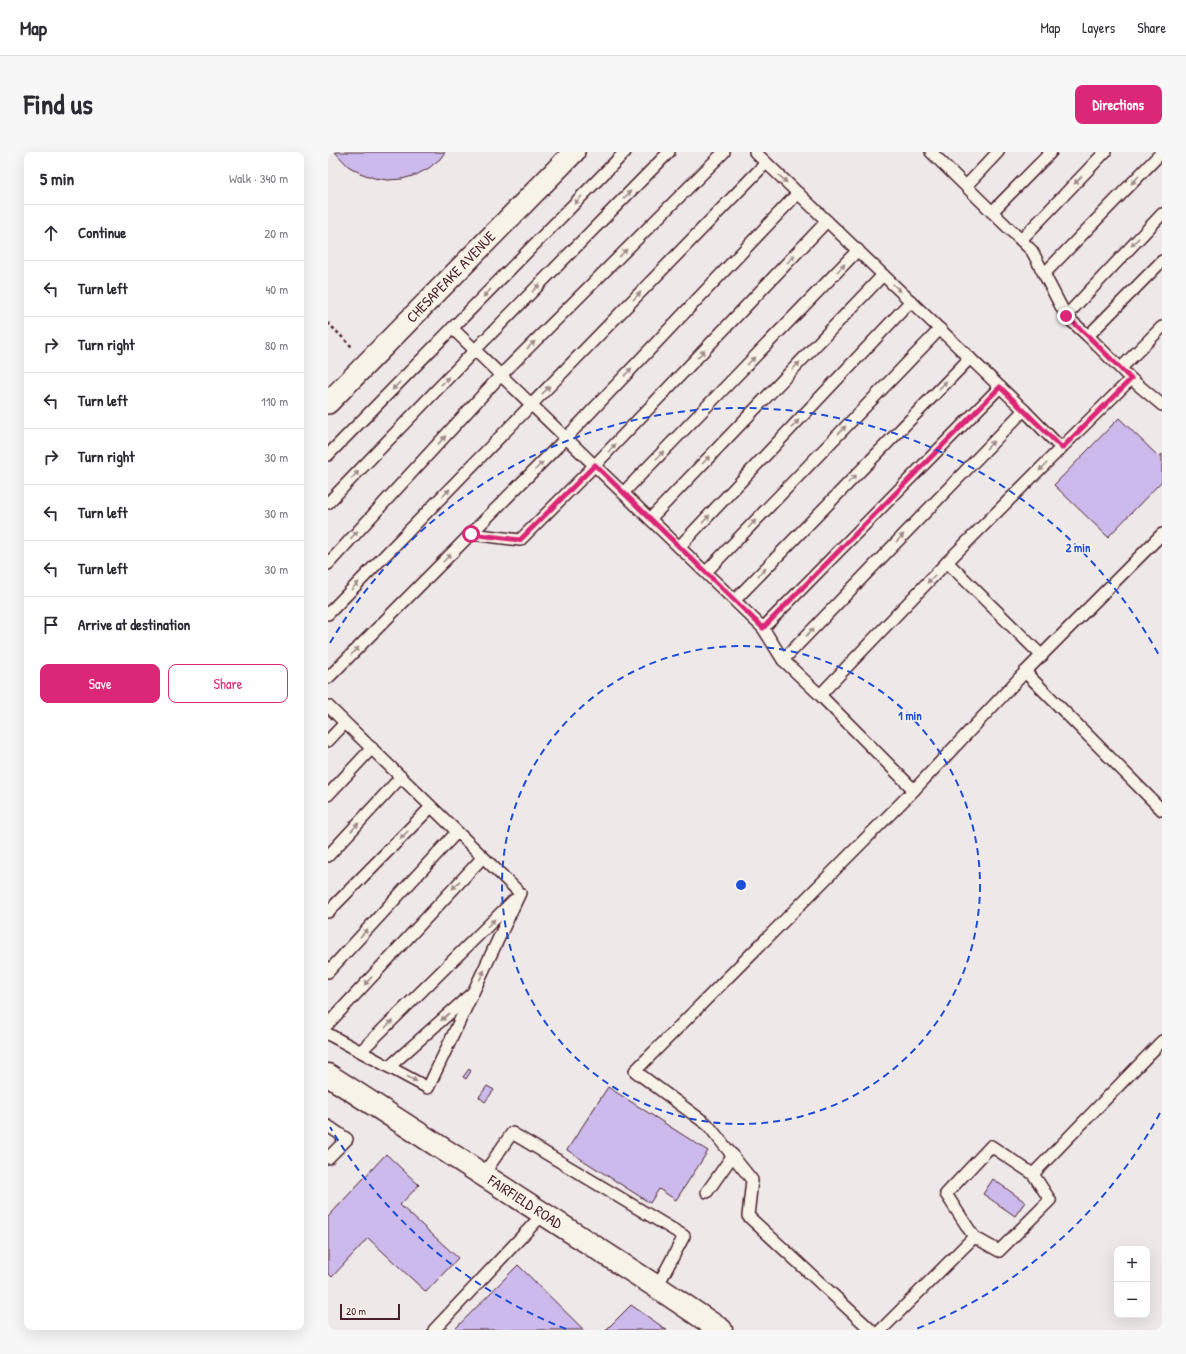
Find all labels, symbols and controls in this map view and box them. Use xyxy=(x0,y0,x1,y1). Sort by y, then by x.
text: Map xyxy=(20,15,47,41)
text: Map xyxy=(1040,18,1060,37)
text: Layers xyxy=(1082,18,1115,37)
text: Share xyxy=(1137,18,1166,37)
text: Find us xyxy=(24,85,93,123)
button: Directions xyxy=(1075,85,1162,124)
text: 5 min xyxy=(40,167,74,190)
text: Walk · 340 m xyxy=(229,169,288,187)
one-way arrow xyxy=(778,174,788,184)
one-way arrow xyxy=(1073,175,1083,185)
one-way arrow xyxy=(1130,175,1140,185)
one-way arrow xyxy=(622,190,632,200)
one-way arrow xyxy=(573,195,583,205)
icon: ahead xyxy=(40,222,62,244)
text: Continue xyxy=(78,222,126,243)
text: 20 m xyxy=(264,224,288,242)
street label: CHESAPEAKE AVENUE xyxy=(401,226,500,327)
one-way arrow xyxy=(1130,237,1140,247)
one-way arrow xyxy=(618,248,628,258)
one-way arrow xyxy=(786,254,795,265)
one-way arrow xyxy=(836,263,846,273)
icon: left xyxy=(40,278,62,300)
text: Turn left xyxy=(78,278,128,299)
text: 40 m xyxy=(265,280,288,298)
one-way arrow xyxy=(531,283,541,293)
one-way arrow xyxy=(892,283,902,293)
one-way arrow xyxy=(482,288,492,298)
one-way arrow xyxy=(632,291,641,301)
route end xyxy=(1057,307,1075,325)
icon: right xyxy=(40,334,62,356)
text: Turn right xyxy=(78,334,134,355)
text: 80 m xyxy=(265,336,288,354)
one-way arrow xyxy=(526,340,536,350)
one-way arrow xyxy=(696,349,706,359)
one-way arrow xyxy=(746,356,755,366)
one-way arrow xyxy=(791,362,800,371)
one-way arrow xyxy=(624,367,633,377)
one-way arrow xyxy=(440,376,450,386)
one-way arrow xyxy=(938,380,948,390)
one-way arrow xyxy=(391,381,401,391)
one-way arrow xyxy=(541,385,551,395)
icon: left xyxy=(40,390,62,412)
text: Turn left xyxy=(78,390,128,411)
text: 110 m xyxy=(261,392,288,410)
one-way arrow xyxy=(791,419,800,429)
one-way arrow xyxy=(838,425,847,436)
one-way arrow xyxy=(437,435,446,444)
one-way arrow xyxy=(986,440,995,450)
one-way arrow xyxy=(607,443,616,453)
icon: right xyxy=(40,446,62,468)
text: Turn right xyxy=(78,446,134,467)
text: 30 m xyxy=(265,448,288,466)
one-way arrow xyxy=(655,450,665,460)
one-way arrow xyxy=(702,455,711,466)
one-way arrow xyxy=(534,461,543,471)
one-way arrow xyxy=(1038,462,1048,472)
one-way arrow xyxy=(350,470,360,480)
one-way arrow xyxy=(847,474,857,484)
one-way arrow xyxy=(441,488,451,498)
icon: left xyxy=(40,502,62,524)
text: Turn left xyxy=(78,502,128,523)
text: 30 m xyxy=(265,504,288,522)
one-way arrow xyxy=(701,514,710,523)
one-way arrow xyxy=(747,519,757,529)
route start xyxy=(462,525,480,543)
one-way arrow xyxy=(350,530,359,541)
one-way arrow xyxy=(896,533,905,543)
text: 2 min xyxy=(1066,539,1091,556)
one-way arrow xyxy=(442,553,452,563)
icon: left xyxy=(40,558,62,580)
text: Turn left xyxy=(78,558,128,579)
text: 30 m xyxy=(265,560,288,578)
one-way arrow xyxy=(757,567,767,577)
one-way arrow xyxy=(927,574,936,583)
one-way arrow xyxy=(350,581,360,591)
icon: arrive xyxy=(40,614,62,636)
text: Arrive at destination xyxy=(78,614,190,635)
one-way arrow xyxy=(805,627,815,637)
one-way arrow xyxy=(351,646,360,656)
button: Save xyxy=(40,664,160,703)
button: Share xyxy=(168,664,288,703)
text: 1 min xyxy=(898,707,922,724)
one-way arrow xyxy=(350,822,359,832)
one-way arrow xyxy=(399,830,409,840)
centre of rings xyxy=(734,878,748,892)
one-way arrow xyxy=(452,880,461,890)
one-way arrow xyxy=(486,918,496,928)
one-way arrow xyxy=(359,928,369,938)
one-way arrow xyxy=(479,969,485,981)
one-way arrow xyxy=(363,976,373,986)
one-way arrow xyxy=(440,1012,450,1021)
one-way arrow xyxy=(384,1019,394,1029)
one-way arrow xyxy=(406,1076,417,1082)
street label: FAIRFIELD ROAD xyxy=(483,1169,567,1234)
map controls xyxy=(1114,1246,1150,1318)
button: + xyxy=(1114,1246,1150,1282)
button: − xyxy=(1114,1282,1150,1318)
scale bar xyxy=(340,1302,400,1321)
text: 20 m xyxy=(346,1304,366,1318)

